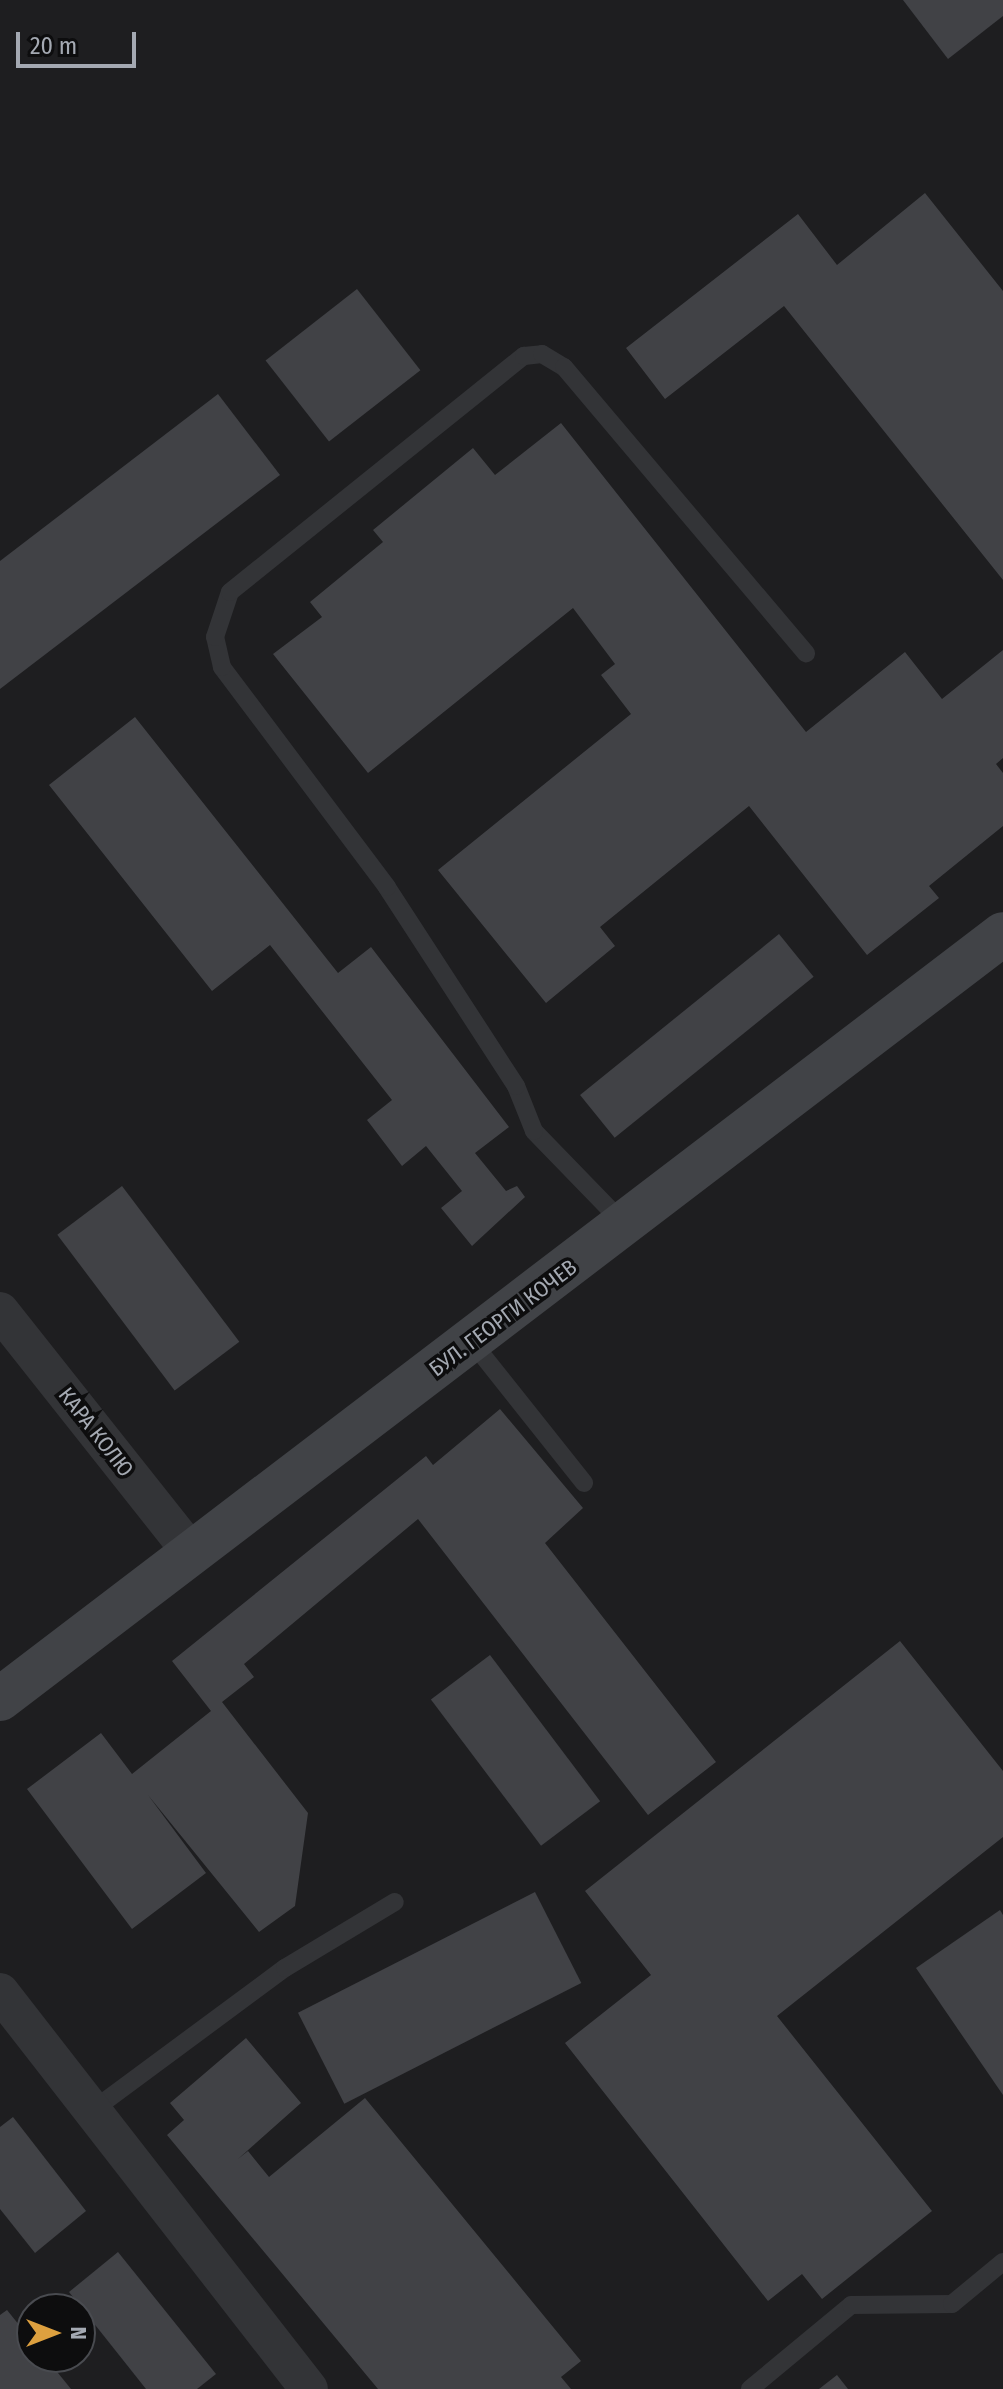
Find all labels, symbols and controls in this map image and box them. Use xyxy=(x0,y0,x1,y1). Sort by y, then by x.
scale bar xyxy=(20,16,140,66)
text: 20 m xyxy=(30,32,77,60)
street label: БУЛ. ГЕОРГИ КОЧЕВ xyxy=(424,1254,582,1382)
street label: КАРА КОЛЮ xyxy=(53,1382,139,1482)
north arrow xyxy=(16,2293,96,2373)
text: N xyxy=(65,2326,92,2340)

